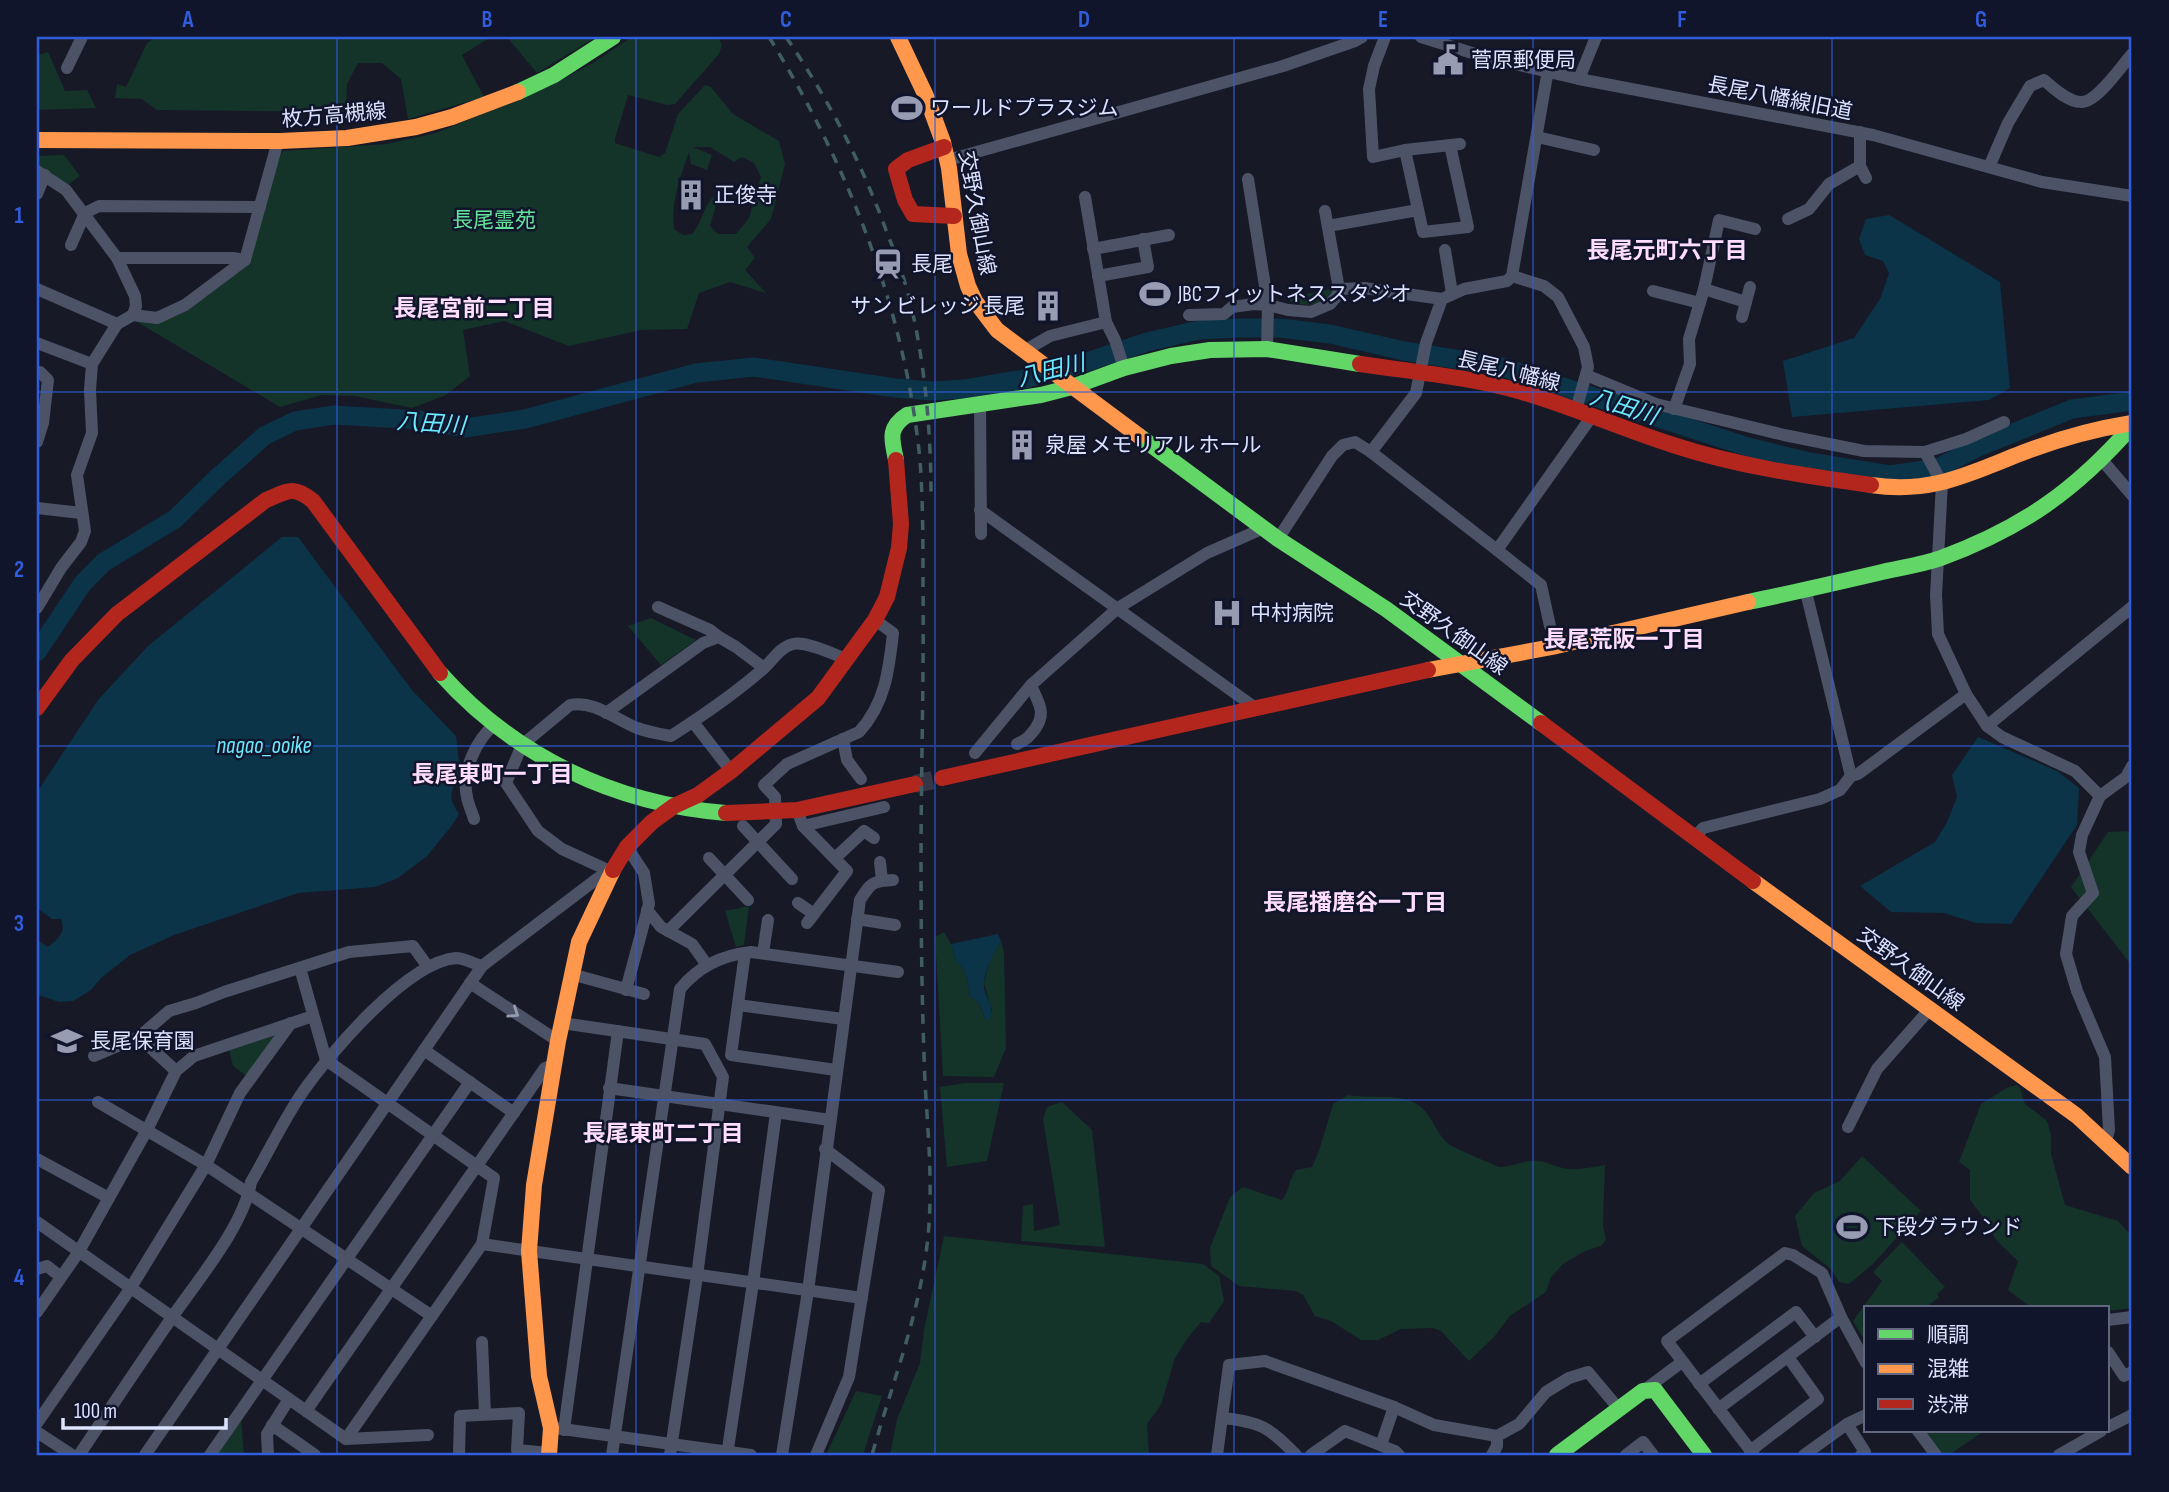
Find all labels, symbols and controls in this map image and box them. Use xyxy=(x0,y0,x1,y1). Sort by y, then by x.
text: A xyxy=(182,6,195,34)
text: B xyxy=(482,6,493,34)
text: C xyxy=(780,6,792,34)
text: D xyxy=(1078,6,1090,34)
text: E xyxy=(1378,6,1388,34)
text: F xyxy=(1677,6,1687,34)
text: G xyxy=(1975,6,1987,34)
public building icon: 菅原郵便局 xyxy=(1431,43,1465,77)
place label: 菅原郵便局 xyxy=(1471,48,1576,73)
street label: 長尾八幡線旧道 xyxy=(1705,72,1854,125)
sports icon: ワールドプラスジム xyxy=(890,91,924,125)
place label: ワールドプラスジム xyxy=(930,96,1119,121)
street label: 枚方高槻線 xyxy=(281,98,387,133)
street label: 交野久御山線 xyxy=(953,149,1000,277)
building icon: 正俊寺 xyxy=(674,178,708,212)
place label: 正俊寺 xyxy=(714,183,777,208)
text: 1 xyxy=(14,202,24,230)
park label: 長尾霊苑 xyxy=(452,208,536,233)
district label: 長尾元町六丁目 xyxy=(1587,237,1748,265)
station icon: 長尾 xyxy=(871,247,905,281)
place label: 長尾 xyxy=(911,252,953,277)
sports icon: JBCフィットネススタジオ xyxy=(1138,277,1172,311)
place label: JBCフィットネススタジオ xyxy=(1177,282,1411,307)
building icon: サン ビレッジ 長尾 xyxy=(1031,289,1065,323)
place label: サン ビレッジ 長尾 xyxy=(850,294,1025,319)
district label: 長尾宮前二丁目 xyxy=(394,295,555,323)
street label: 長尾八幡線 xyxy=(1455,347,1563,396)
water label: 八田川 xyxy=(1014,348,1091,393)
water label: 八田川 xyxy=(1587,383,1664,432)
water label: 八田川 xyxy=(396,408,469,441)
building icon: 泉屋 メモリアル ホール xyxy=(1005,428,1039,462)
place label: 泉屋 メモリアル ホール xyxy=(1045,433,1261,458)
text: 2 xyxy=(14,556,24,584)
street label: 交野久御山線 xyxy=(1395,586,1512,681)
hospital icon: 中村病院 xyxy=(1210,596,1244,630)
place label: 中村病院 xyxy=(1250,601,1334,626)
district label: 長尾荒阪一丁目 xyxy=(1544,626,1705,654)
water label: nagao_ooike xyxy=(216,732,312,760)
district label: 長尾東町一丁目 xyxy=(412,761,573,789)
district label: 長尾播磨谷一丁目 xyxy=(1263,889,1447,917)
text: 3 xyxy=(14,910,24,938)
street label: 交野久御山線 xyxy=(1852,922,1969,1017)
one-way arrow xyxy=(506,1005,519,1017)
school or university icon: 長尾保育園 xyxy=(50,1024,84,1058)
place label: 長尾保育園 xyxy=(90,1029,195,1054)
district label: 長尾東町二丁目 xyxy=(583,1120,744,1148)
sports icon: 下段グラウンド xyxy=(1835,1210,1869,1244)
place label: 下段グラウンド xyxy=(1875,1215,2022,1240)
text: 4 xyxy=(14,1264,25,1292)
legend xyxy=(1864,1306,2110,1432)
text: 順調 xyxy=(1927,1323,1969,1348)
text: 混雑 xyxy=(1927,1357,1969,1382)
scale bar xyxy=(63,1387,226,1431)
text: 渋滞 xyxy=(1927,1393,1969,1418)
text: 100 m xyxy=(74,1399,117,1424)

